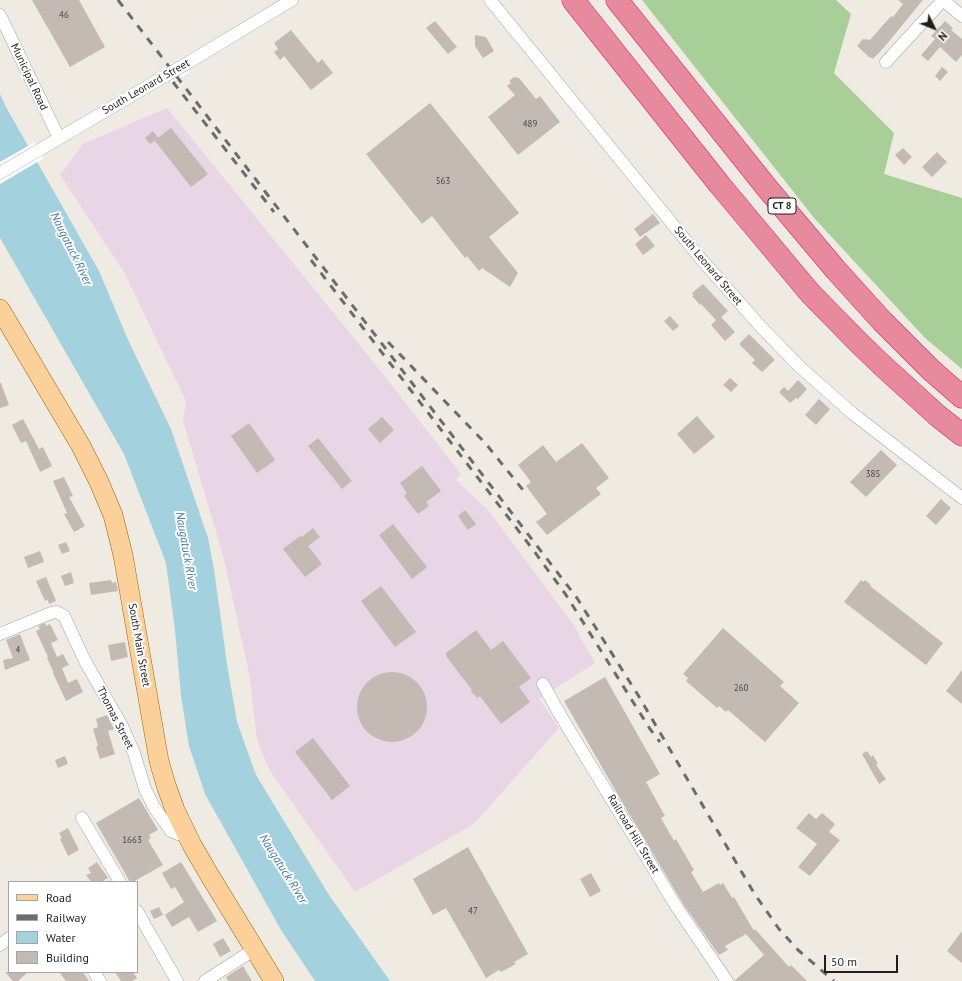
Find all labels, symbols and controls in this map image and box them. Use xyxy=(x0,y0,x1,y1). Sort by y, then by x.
north arrow xyxy=(914,8,954,48)
house number: 46 xyxy=(59,10,69,20)
text: N xyxy=(935,29,950,44)
street label: Municipal Road xyxy=(8,41,50,113)
street label: South Leonard Street xyxy=(100,57,192,117)
house number: 489 xyxy=(523,119,537,129)
house number: 563 xyxy=(436,176,450,186)
road number: CT 8 xyxy=(768,198,796,214)
water label: Naugatuck River xyxy=(47,210,95,288)
street label: South Leonard Street xyxy=(671,224,745,308)
house number: 385 xyxy=(866,469,880,479)
water label: Naugatuck River xyxy=(172,511,200,591)
street label: South Main Street xyxy=(125,602,153,688)
house number: 4 xyxy=(16,645,20,655)
house number: 260 xyxy=(734,683,748,693)
street label: Thomas Street xyxy=(94,685,136,751)
street label: Railroad Hill Street xyxy=(604,792,662,876)
water label: Naugatuck River xyxy=(256,831,310,907)
house number: 1663 xyxy=(122,835,142,845)
legend xyxy=(8,881,138,973)
text: Road xyxy=(46,890,71,905)
house number: 47 xyxy=(468,906,478,916)
text: Railway xyxy=(46,910,86,925)
text: Water xyxy=(46,930,76,945)
scale bar xyxy=(826,947,900,973)
text: Building xyxy=(46,950,89,965)
text: 50 m xyxy=(831,954,857,969)

